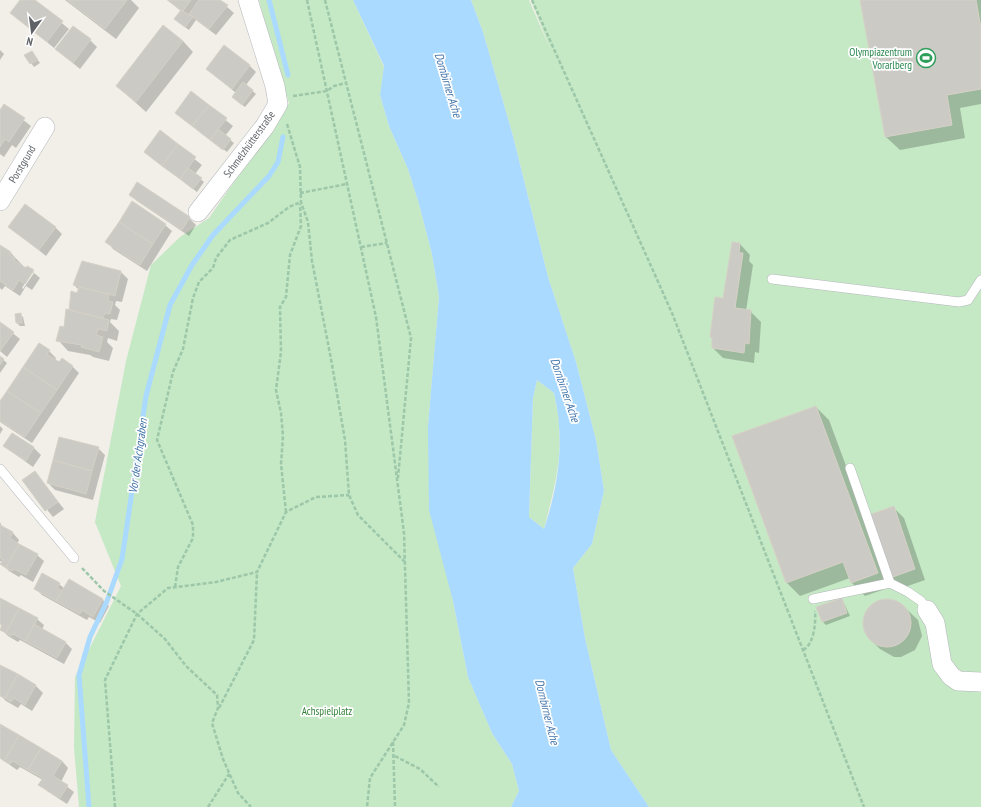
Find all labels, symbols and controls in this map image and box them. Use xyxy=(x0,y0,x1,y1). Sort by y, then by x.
north arrow xyxy=(12,12,52,52)
text: N xyxy=(25,34,34,49)
place label: Olympiazentrum Vorarlberg xyxy=(849,45,912,72)
sports icon: Olympiazentrum Vorarlberg xyxy=(915,47,937,69)
water label: Dornbirner Ache xyxy=(432,51,466,120)
street label: Schmelzhütterstraße xyxy=(220,108,278,180)
street label: Porstgrund xyxy=(5,143,39,185)
water label: Dornbirner Ache xyxy=(547,356,584,425)
water label: Vor der Achgraben xyxy=(125,417,150,494)
water label: Dornbirner Ache xyxy=(532,678,563,747)
park label: Achspielplatz xyxy=(302,704,352,718)

